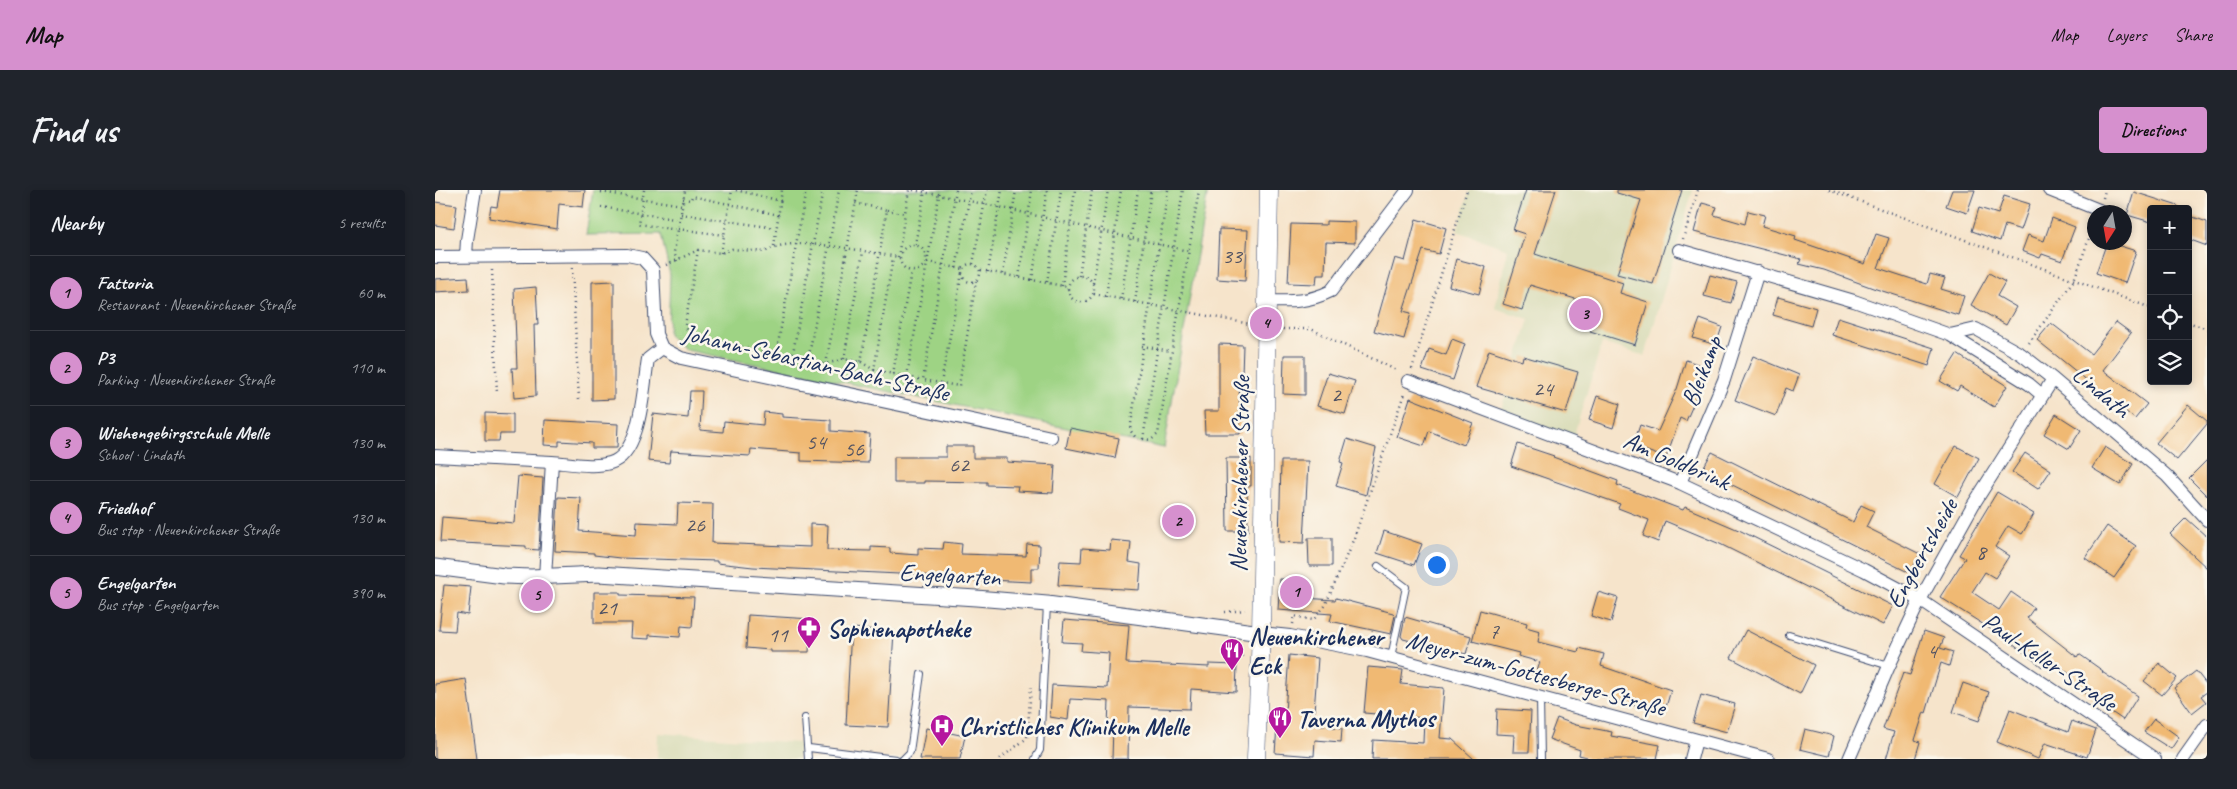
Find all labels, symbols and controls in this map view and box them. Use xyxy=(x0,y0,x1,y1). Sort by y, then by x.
text: Map xyxy=(25,20,62,50)
text: Map xyxy=(2051,24,2079,46)
text: Layers xyxy=(2107,24,2146,46)
text: Share xyxy=(2174,24,2212,46)
button: Directions xyxy=(2099,107,2207,153)
text: Find us xyxy=(30,108,117,153)
north arrow xyxy=(2087,205,2132,250)
map controls xyxy=(2147,205,2192,385)
button: + xyxy=(2147,205,2192,250)
text: Nearby xyxy=(50,210,103,236)
text: 5 results xyxy=(338,213,385,233)
house number: 33 xyxy=(1222,242,1244,270)
button: − xyxy=(2147,250,2192,295)
text: Fattoria xyxy=(97,271,152,295)
text: 1 xyxy=(62,283,70,303)
text: 60 m xyxy=(358,283,385,303)
text: Restaurant · Neuenkirchener Straße xyxy=(97,295,295,315)
pin: 3 xyxy=(1569,295,1601,333)
button: locate xyxy=(2147,295,2192,340)
pin: 4 xyxy=(1250,304,1282,342)
street label: Johann-Sebastian-Bach-Straße xyxy=(679,317,954,410)
street label: Bleikamp xyxy=(1674,330,1731,411)
button: layers xyxy=(2147,340,2192,385)
text: P3 xyxy=(97,346,114,370)
text: 2 xyxy=(62,358,70,378)
text: 110 m xyxy=(351,358,385,378)
street label: Lindath xyxy=(2066,358,2138,426)
text: Parking · Neuenkirchener Straße xyxy=(97,370,274,390)
street label: Neuenkirchener Straße xyxy=(1222,374,1258,572)
house number: 24 xyxy=(1533,375,1555,403)
house number: 2 xyxy=(1331,381,1343,409)
text: Wiehengebirgsschule Melle xyxy=(97,421,269,445)
street label: Am Goldbrink xyxy=(1619,424,1736,498)
house number: 54 xyxy=(806,428,828,456)
text: 3 xyxy=(62,433,70,453)
text: 130 m xyxy=(351,433,385,453)
house number: 56 xyxy=(844,435,865,463)
text: School · Lindath xyxy=(97,445,185,465)
house number: 62 xyxy=(949,451,971,479)
street label: Engbertsheide xyxy=(1879,491,1966,614)
text: Friedhof xyxy=(97,496,152,520)
pin: 2 xyxy=(1162,502,1194,540)
text: 4 xyxy=(62,508,70,528)
text: 130 m xyxy=(351,508,385,528)
house number: 26 xyxy=(685,511,706,539)
text: Bus stop · Neuenkirchener Straße xyxy=(97,520,279,540)
house number: 8 xyxy=(1976,538,1988,566)
your location xyxy=(1424,552,1450,578)
street label: Engelgarten xyxy=(899,556,1002,594)
text: Engelgarten xyxy=(97,571,175,595)
pin: 1 xyxy=(1280,573,1312,611)
pin: 5 xyxy=(521,576,553,614)
text: 5 xyxy=(63,583,69,603)
text: 390 m xyxy=(351,583,385,603)
house number: 21 xyxy=(597,594,618,622)
text: Bus stop · Engelgarten xyxy=(97,595,219,615)
street label: Paul-Keller-Straße xyxy=(1976,605,2124,720)
place label: Sophienapotheke xyxy=(827,613,972,645)
pharmacy icon: Sophienapotheke xyxy=(796,615,822,649)
house number: 7 xyxy=(1489,617,1500,645)
house number: 11 xyxy=(768,621,789,649)
place label: Neuenkirchener Eck xyxy=(1249,621,1386,682)
street label: Meyer-zum-Gottesberge-Straße xyxy=(1403,624,1671,724)
restaurant icon: Neuenkirchener Eck xyxy=(1219,637,1245,671)
house number: 4 xyxy=(1927,637,1939,665)
place label: Taverna Mythos xyxy=(1297,703,1437,735)
restaurant icon: Taverna Mythos xyxy=(1267,705,1293,739)
place label: Christliches Klinikum Melle xyxy=(959,711,1191,743)
hospital icon: Christliches Klinikum Melle xyxy=(929,713,955,747)

